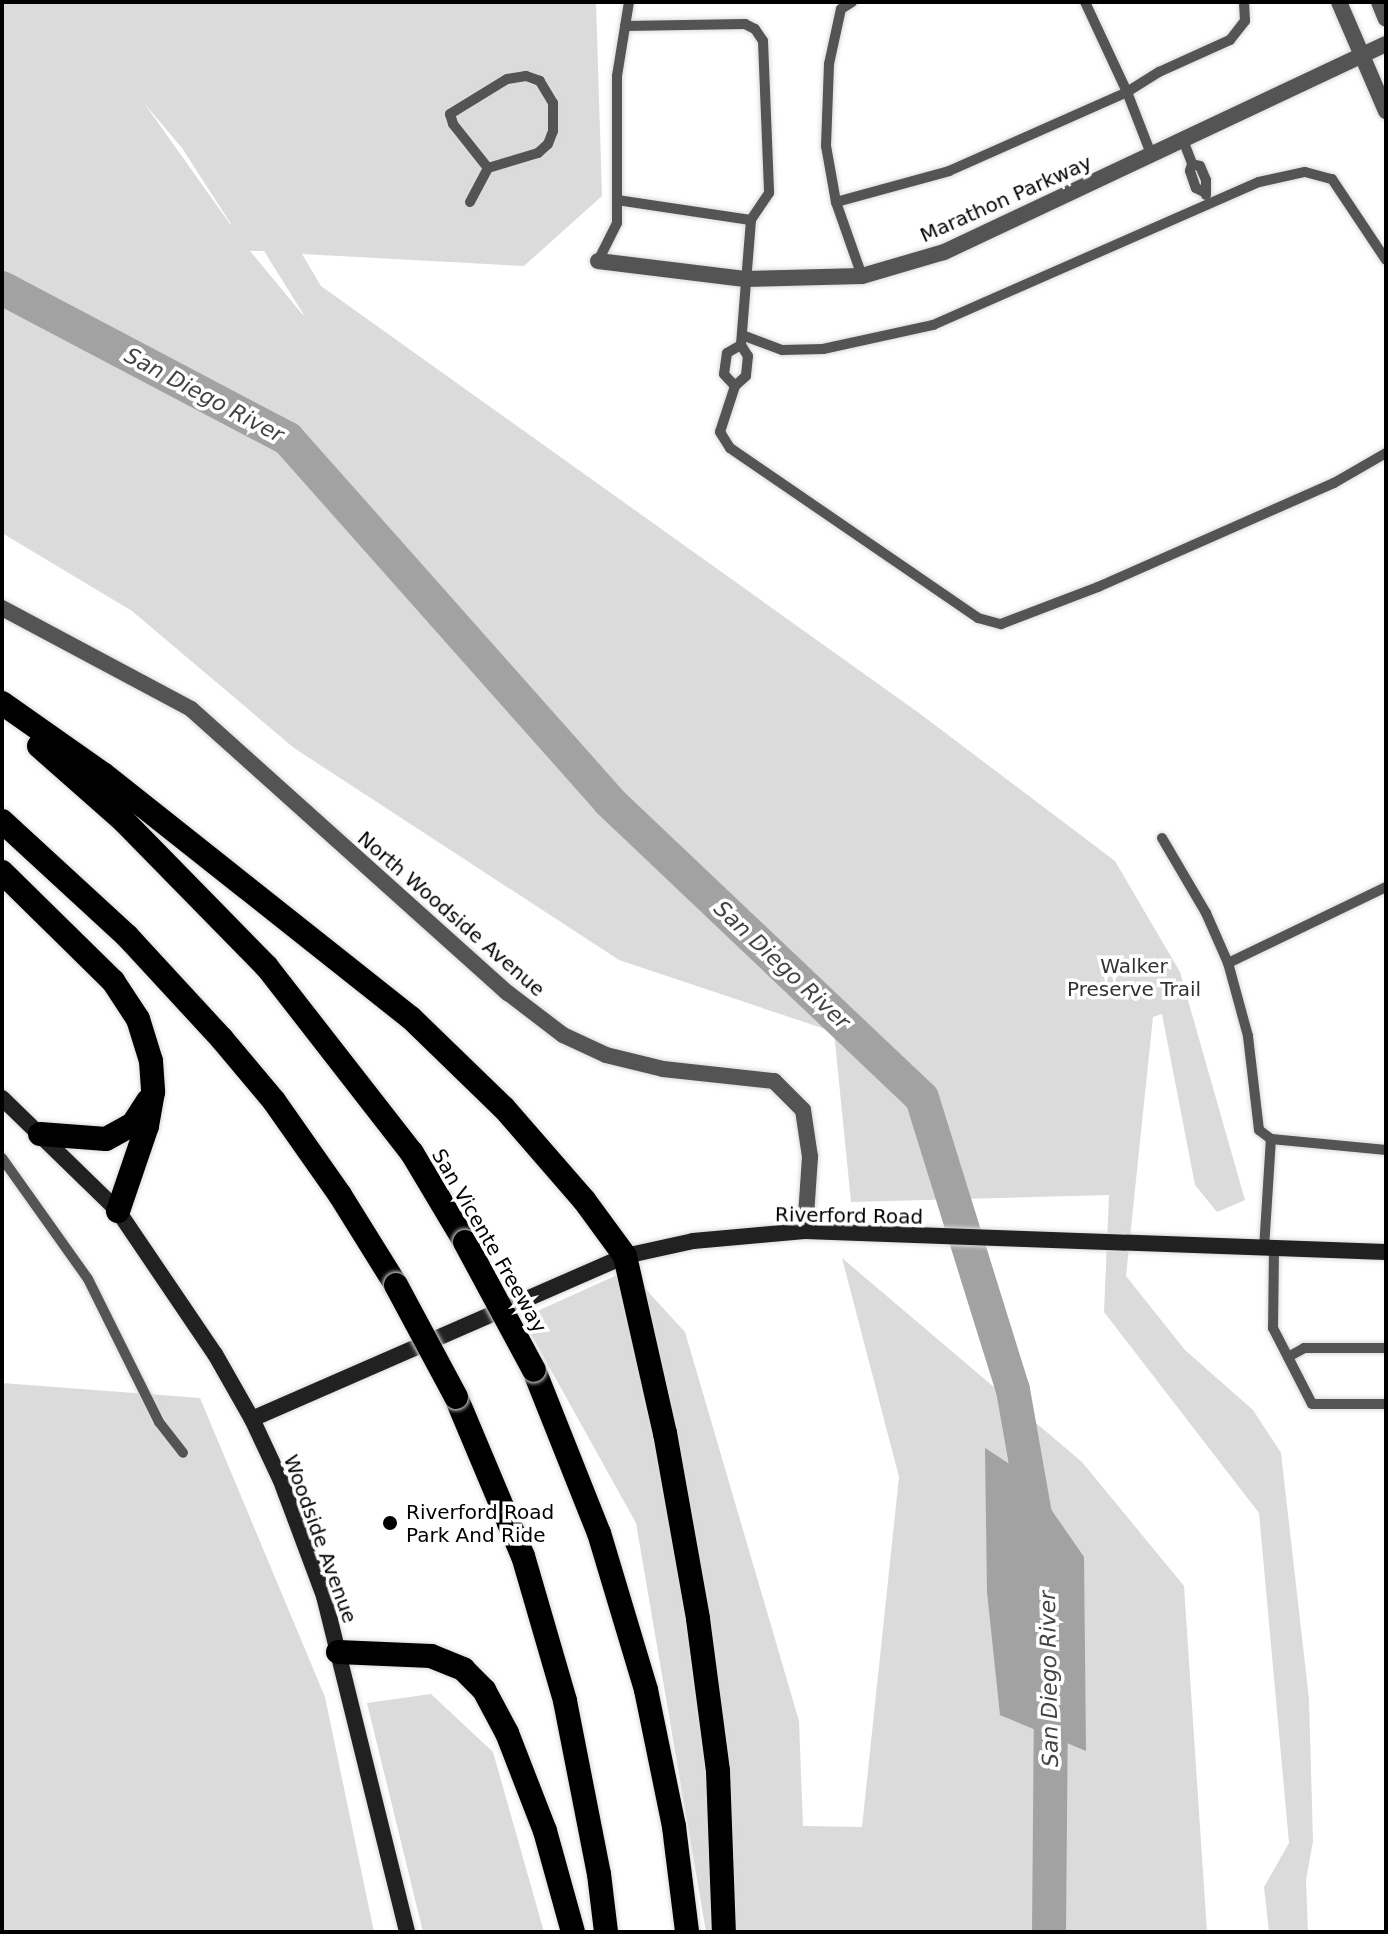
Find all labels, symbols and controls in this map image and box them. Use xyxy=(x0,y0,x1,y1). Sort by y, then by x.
street label: Marathon Parkway xyxy=(916,150,1096,248)
water label: San Diego River xyxy=(120,342,288,448)
street label: North Woodside Avenue xyxy=(353,826,549,1002)
water label: San Diego River xyxy=(708,895,856,1035)
park label: Walker Preserve Trail xyxy=(1067,954,1201,1001)
street label: San Vicente Freeway xyxy=(427,1145,551,1337)
street label: Riverford Road xyxy=(775,1203,923,1229)
street label: Woodside Avenue xyxy=(278,1452,362,1626)
place label: Riverford Road Park And Ride xyxy=(406,1500,554,1547)
marker: Riverford Road Park And Ride xyxy=(381,1514,399,1532)
water label: San Diego River xyxy=(1034,1591,1064,1767)

